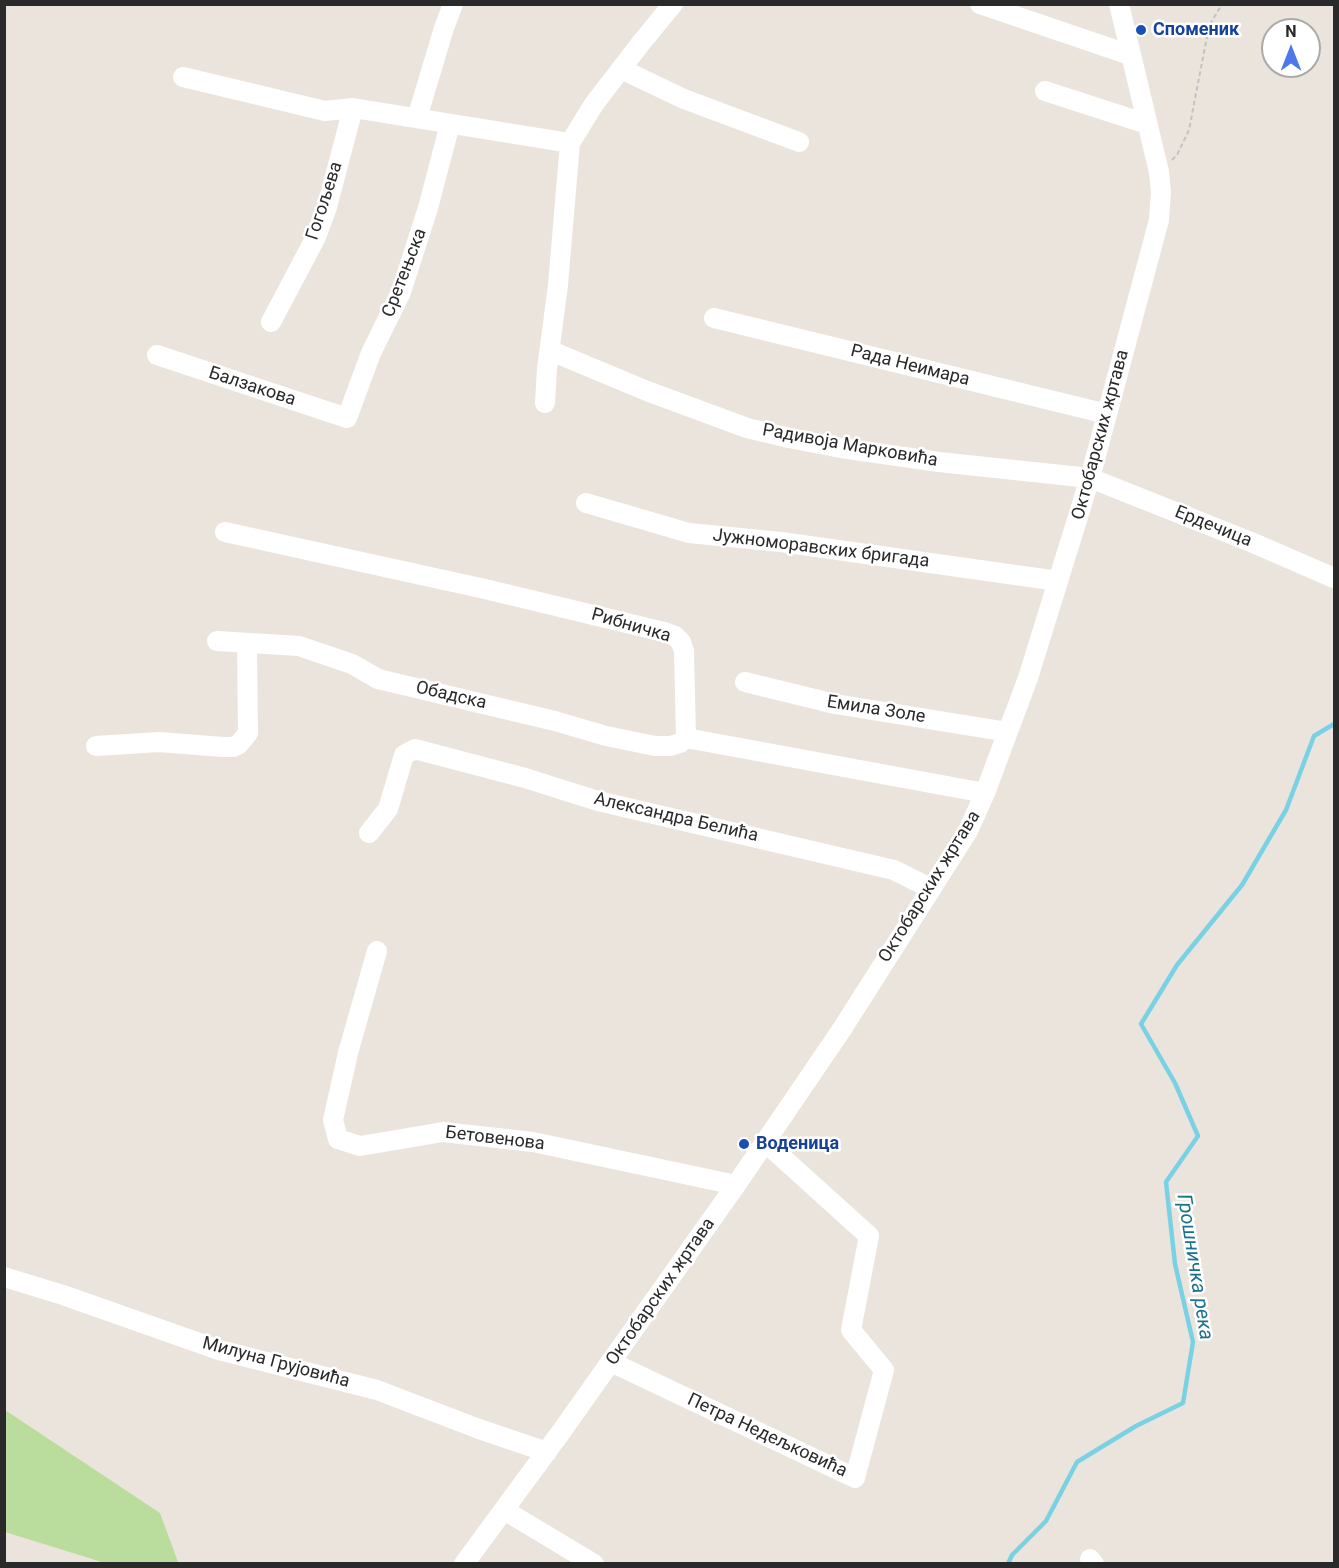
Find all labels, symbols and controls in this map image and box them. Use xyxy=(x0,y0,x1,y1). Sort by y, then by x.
north arrow xyxy=(1261,18,1321,78)
place label: Споменик xyxy=(1153,19,1239,41)
text: N xyxy=(1285,22,1297,41)
marker: Споменик xyxy=(1134,23,1148,37)
street label: Гогољева xyxy=(302,159,348,243)
street label: Сретењска xyxy=(378,226,432,320)
street label: Рада Неимара xyxy=(848,341,972,391)
street label: Октобарских жртава xyxy=(1068,348,1134,522)
street label: Балзакова xyxy=(206,363,298,411)
street label: Радивоја Марковића xyxy=(761,420,939,472)
street label: Ердечица xyxy=(1171,502,1255,552)
street label: Јужноморавских бригада xyxy=(712,525,930,573)
street label: Рибничка xyxy=(589,604,673,648)
street label: Обадска xyxy=(414,677,488,715)
street label: Емила Золе xyxy=(825,692,927,728)
street label: Александра Белића xyxy=(592,789,760,847)
street label: Октобарских жртава xyxy=(874,807,986,967)
street label: Бетовенова xyxy=(444,1122,546,1156)
place label: Воденица xyxy=(756,1133,839,1155)
marker: Воденица xyxy=(737,1137,751,1151)
water label: Грошничка река xyxy=(1171,1192,1217,1342)
street label: Октобарских жртава xyxy=(602,1214,720,1370)
street label: Милуна Грујовића xyxy=(200,1333,352,1393)
street label: Петра Недељковића xyxy=(684,1389,850,1483)

